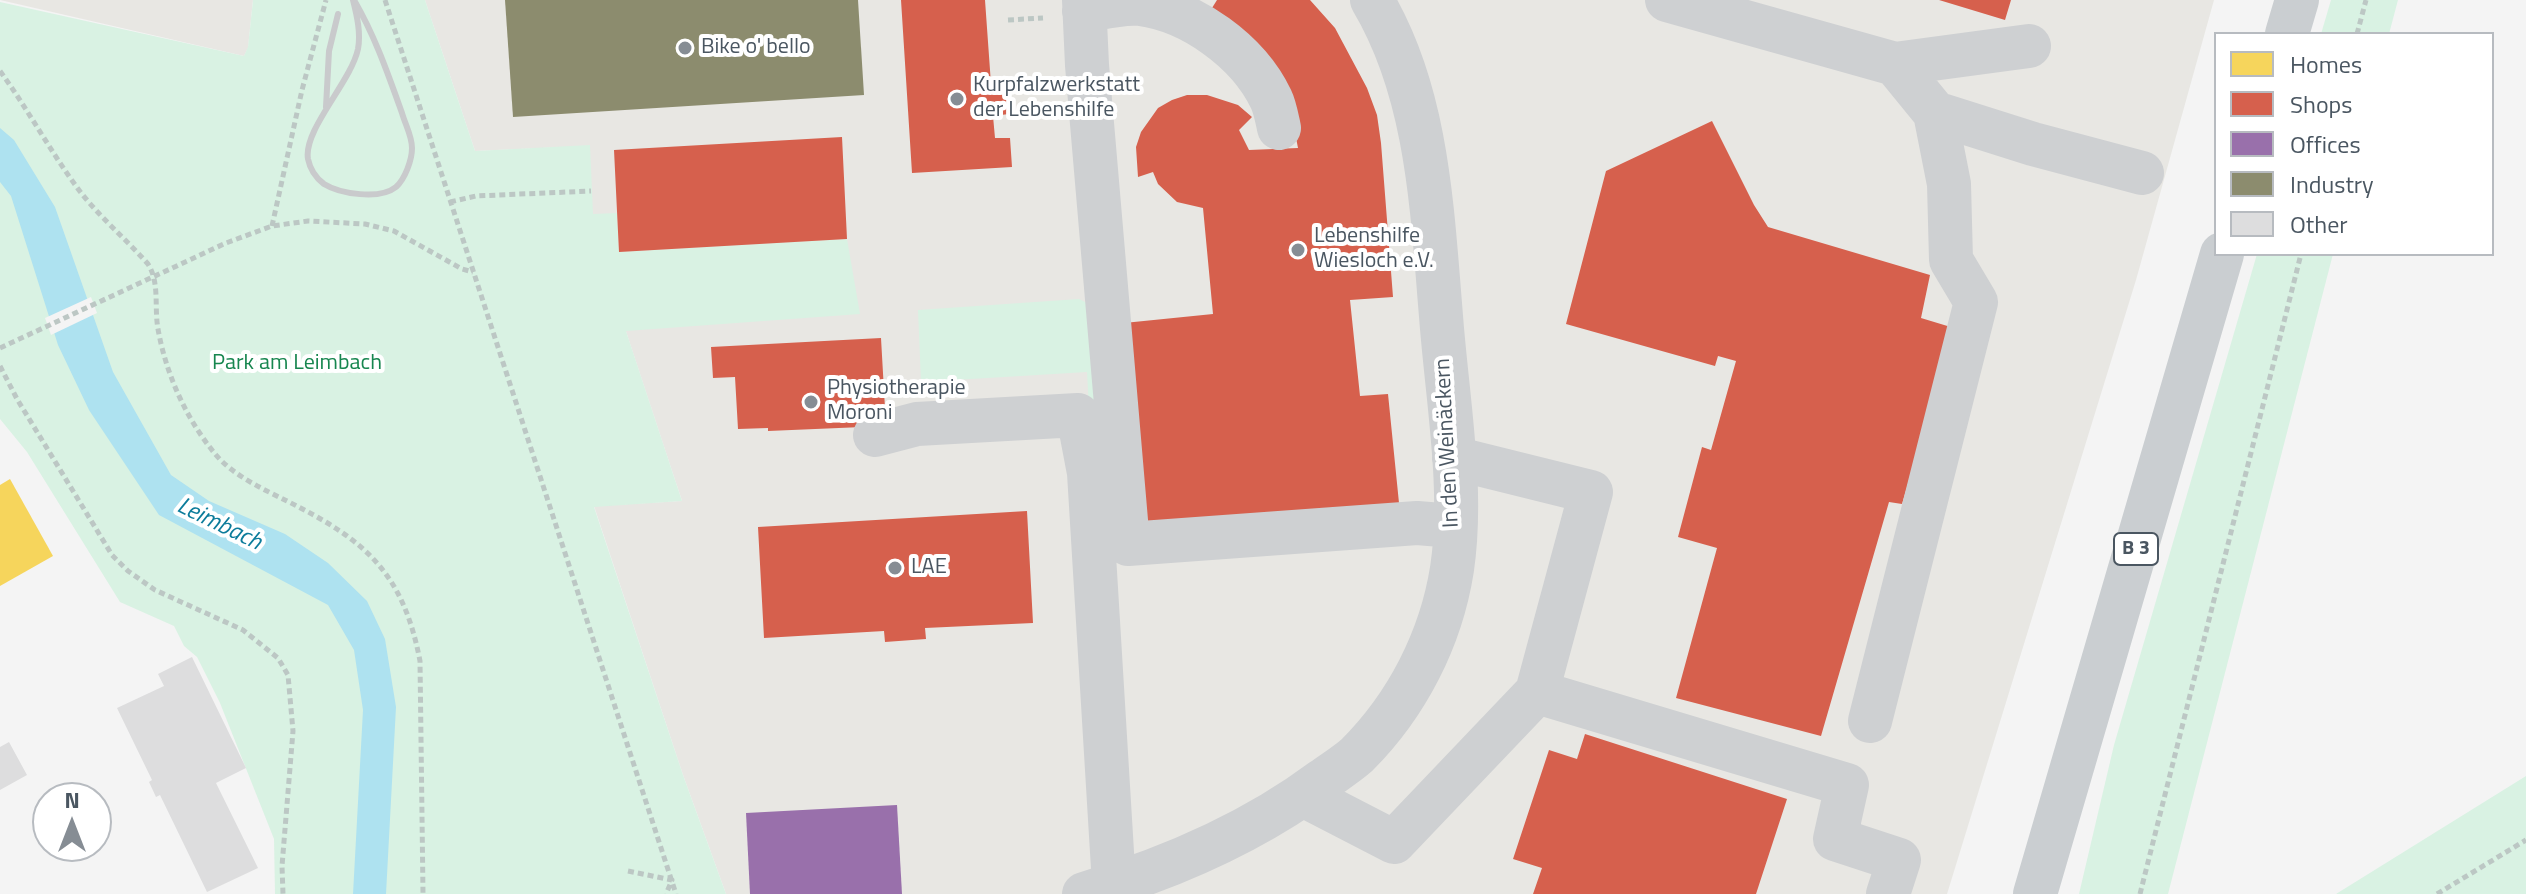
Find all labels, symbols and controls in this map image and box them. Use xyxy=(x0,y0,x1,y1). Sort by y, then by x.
legend xyxy=(2214,32,2494,256)
place label: Bike o' bello xyxy=(701,35,811,61)
marker: Bike o' bello xyxy=(676,39,694,57)
text: Homes xyxy=(2290,46,2362,82)
place label: Kurpfalzwerkstatt der Lebenshilfe xyxy=(973,73,1140,124)
text: Shops xyxy=(2290,86,2352,122)
marker: Kurpfalzwerkstatt der Lebenshilfe xyxy=(948,90,966,108)
text: Offices xyxy=(2290,126,2361,162)
text: Industry xyxy=(2290,166,2374,202)
text: Other xyxy=(2290,206,2348,242)
place label: Lebenshilfe Wiesloch e.V. xyxy=(1314,224,1434,276)
marker: Lebenshilfe Wiesloch e.V. xyxy=(1289,241,1307,259)
park label: Park am Leimbach xyxy=(212,351,382,377)
street label: In den Weinäckern xyxy=(1430,358,1466,528)
place label: Physiotherapie Moroni xyxy=(827,376,966,428)
marker: Physiotherapie Moroni xyxy=(802,393,820,411)
water label: Leimbach xyxy=(172,492,266,558)
road number: B 3 xyxy=(2114,533,2158,565)
place label: LAE xyxy=(911,555,947,581)
marker: LAE xyxy=(886,559,904,577)
north arrow xyxy=(32,782,112,862)
text: N xyxy=(64,783,80,817)

